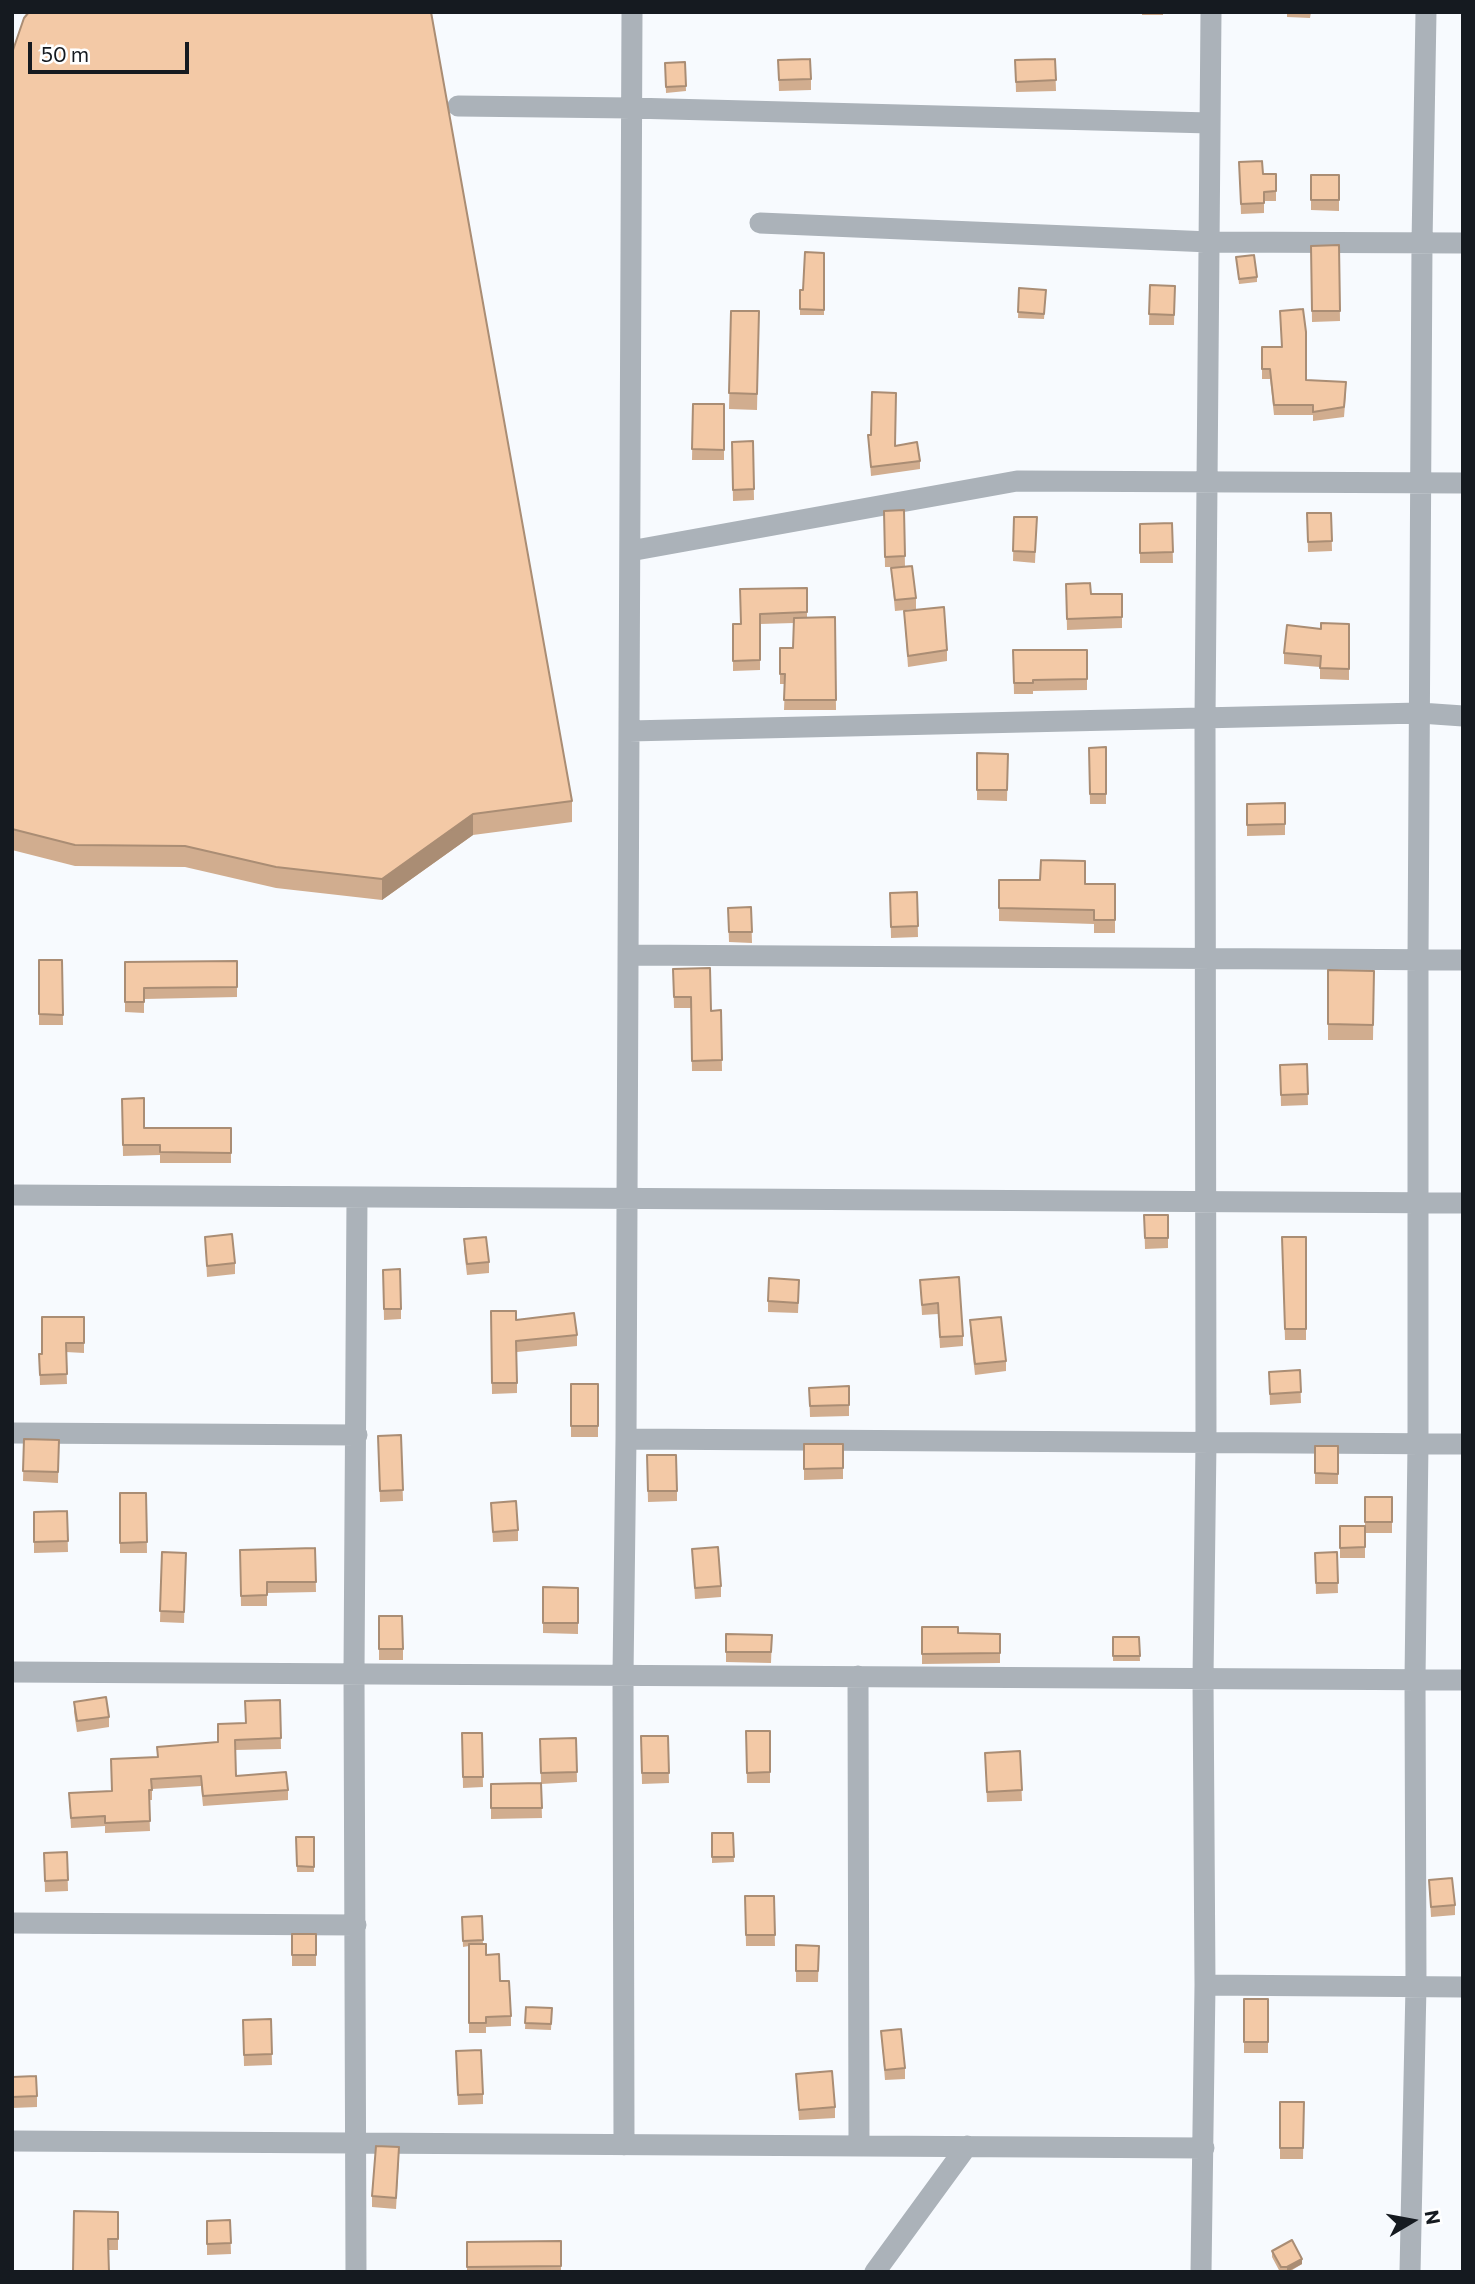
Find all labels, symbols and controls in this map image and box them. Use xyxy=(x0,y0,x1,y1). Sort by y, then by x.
scale bar xyxy=(32,28,192,72)
text: 50 m xyxy=(41,41,89,66)
north arrow xyxy=(1377,2186,1447,2256)
text: N xyxy=(1421,2208,1446,2226)

